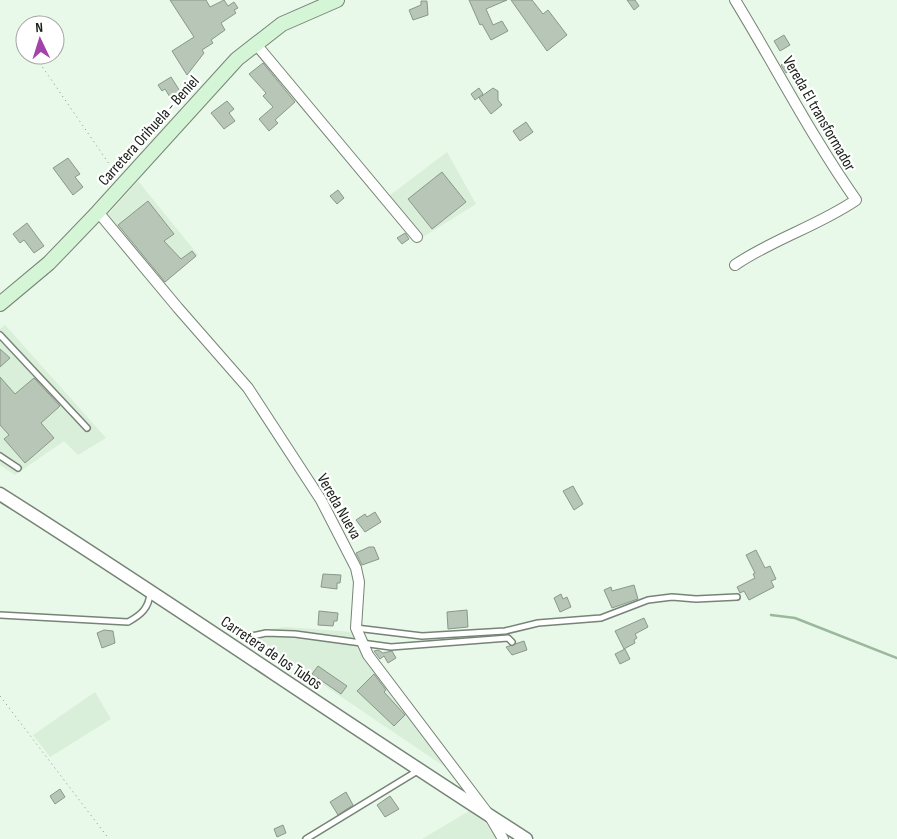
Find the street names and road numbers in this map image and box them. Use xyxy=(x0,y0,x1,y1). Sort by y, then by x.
street label: Vereda El transformador xyxy=(778,53,859,175)
street label: Carretera Orihuela - Beniel xyxy=(95,72,204,190)
street label: Vereda Nueva xyxy=(312,471,365,543)
street label: Carretera de los Tubos xyxy=(217,612,326,694)

